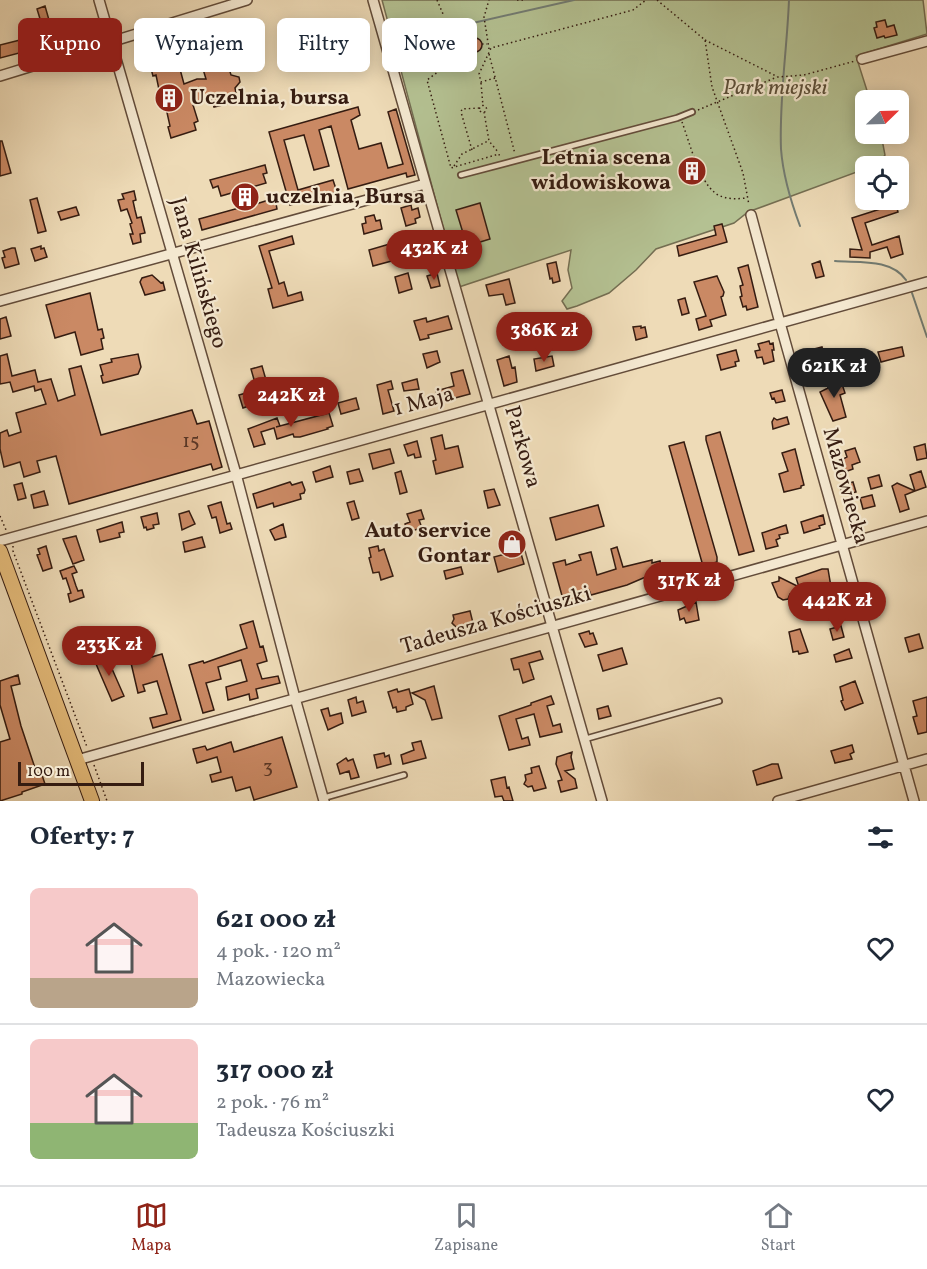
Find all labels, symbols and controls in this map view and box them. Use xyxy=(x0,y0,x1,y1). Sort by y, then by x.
chip: Kupno xyxy=(18,18,122,72)
chip: Wynajem xyxy=(134,18,265,72)
chip: Filtry xyxy=(277,18,370,72)
chip: Nowe xyxy=(382,18,477,72)
park label: Park miejski xyxy=(723,73,828,104)
building icon: Uczelnia, bursa xyxy=(153,82,185,114)
place label: Uczelnia, bursa xyxy=(190,83,350,114)
north arrow xyxy=(855,90,909,144)
map controls xyxy=(855,90,909,210)
place label: Letnia scena widowiskowa xyxy=(531,143,671,199)
building icon: Letnia scena widowiskowa xyxy=(676,155,708,187)
button: locate xyxy=(855,156,909,210)
building icon: uczelnia, Bursa xyxy=(229,181,261,213)
place label: uczelnia, Bursa xyxy=(266,182,425,213)
street label: Jana Kilińskiego xyxy=(162,194,234,352)
pin: 432K zł xyxy=(379,230,489,281)
text: 432K zł xyxy=(400,235,468,263)
pin: 386K zł xyxy=(489,312,599,363)
text: 386K zł xyxy=(510,317,578,345)
pin: 621K zł xyxy=(779,348,889,399)
text: 621K zł xyxy=(802,353,866,381)
pin: 242K zł xyxy=(236,377,346,428)
street label: 1 Maja xyxy=(390,379,458,425)
text: 242K zł xyxy=(257,382,325,410)
street label: Parkowa xyxy=(496,402,548,492)
street label: Mazowiecka xyxy=(814,424,876,548)
house number: 15 xyxy=(182,428,200,456)
place label: Auto service Gontar xyxy=(364,516,492,572)
shop icon: Auto service Gontar xyxy=(496,528,528,560)
pin: 317K zł xyxy=(634,562,744,613)
text: 317K zł xyxy=(657,567,721,595)
street label: Tadeusza Kościuszki xyxy=(397,579,595,663)
pin: 442K zł xyxy=(782,582,892,633)
text: 442K zł xyxy=(802,587,872,615)
pin: 233K zł xyxy=(54,626,164,677)
text: 233K zł xyxy=(76,631,142,659)
house number: 3 xyxy=(263,754,273,782)
scale bar xyxy=(18,759,144,786)
text: 100 m xyxy=(27,761,70,783)
text: Oferty: 7 xyxy=(30,819,135,855)
icon: filters xyxy=(864,821,897,854)
text: 621 000 zł xyxy=(216,902,335,938)
icon: home xyxy=(78,912,150,984)
icon: heart xyxy=(864,932,897,965)
text: 4 pok. · 120 m² xyxy=(216,938,341,966)
text: Mazowiecka xyxy=(216,966,325,994)
text: 317 000 zł xyxy=(216,1053,333,1089)
icon: home xyxy=(78,1063,150,1135)
icon: heart xyxy=(864,1083,897,1116)
text: 2 pok. · 76 m² xyxy=(216,1089,329,1117)
text: Tadeusza Kościuszki xyxy=(216,1117,395,1145)
tab: Mapa xyxy=(131,1199,171,1257)
tab: Zapisane xyxy=(434,1199,498,1257)
tab: Start xyxy=(761,1199,796,1257)

